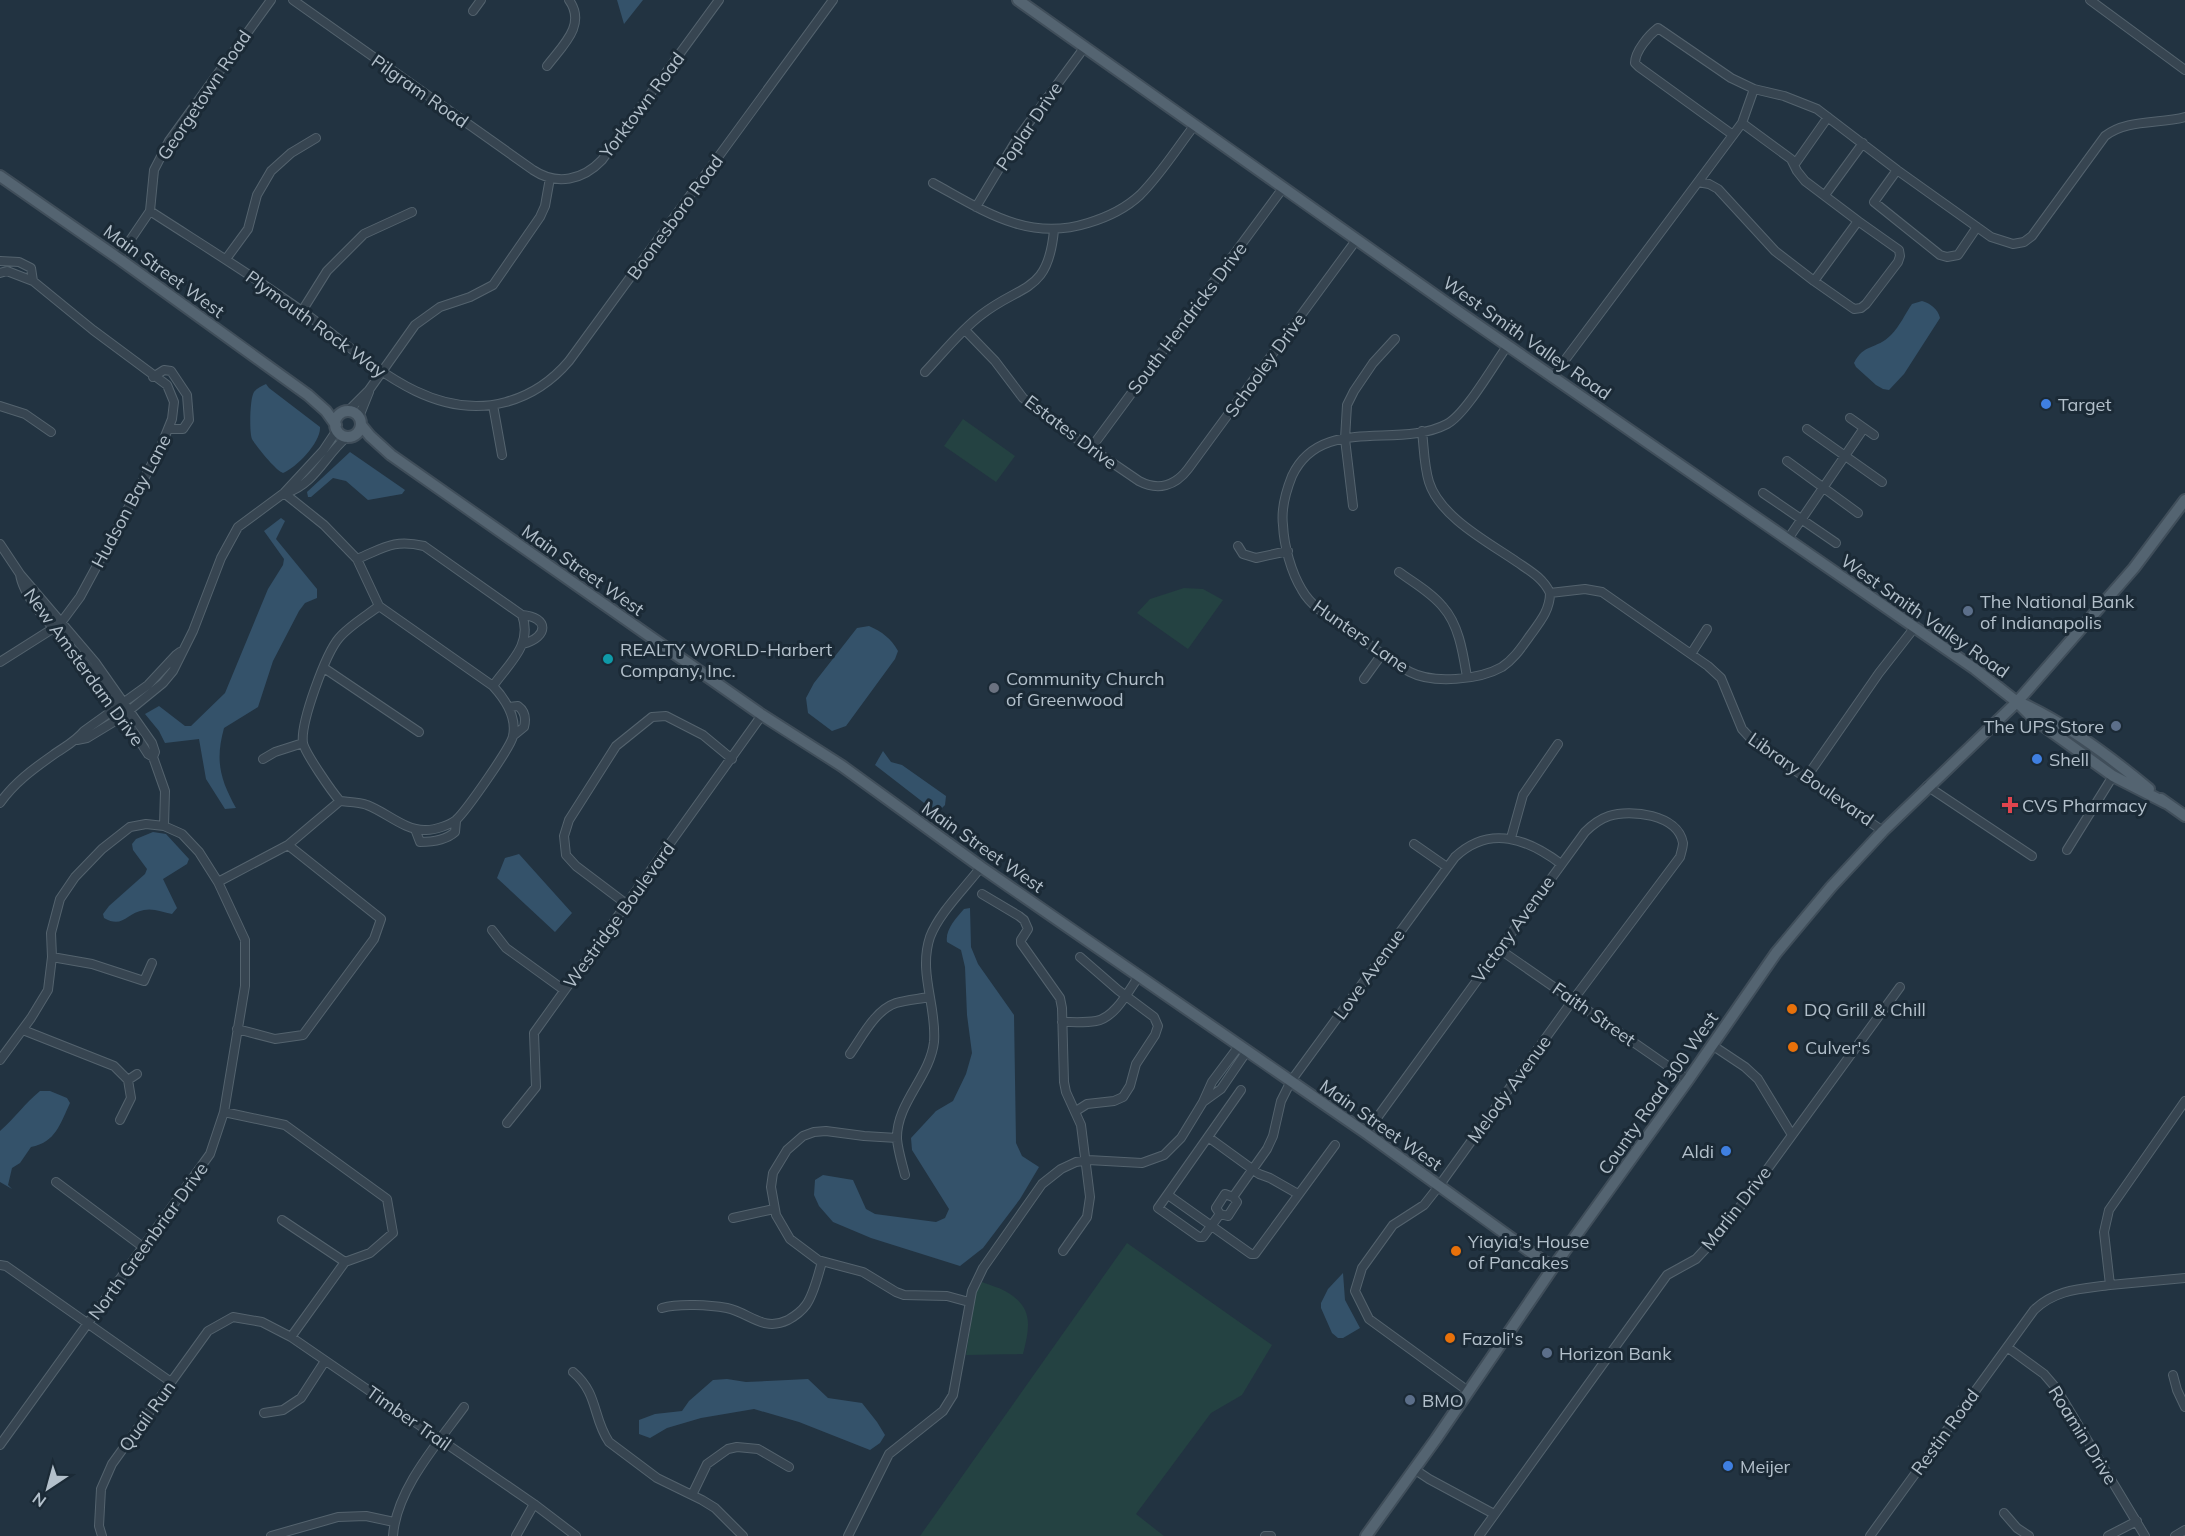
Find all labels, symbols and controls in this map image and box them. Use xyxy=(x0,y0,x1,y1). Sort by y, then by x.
street label: Georgetown Road xyxy=(152,26,256,164)
street label: Yorktown Road xyxy=(594,47,689,163)
street label: Pilgram Road xyxy=(367,49,473,133)
street label: Poplar Drive xyxy=(991,77,1067,175)
street label: Boonesboro Road xyxy=(622,150,728,284)
street label: Main Street West xyxy=(99,219,229,323)
street label: South Hendricks Drive xyxy=(1122,237,1252,399)
street label: Plymouth Rock Way xyxy=(241,265,391,383)
street label: West Smith Valley Road xyxy=(1438,271,1616,405)
street label: Schooley Drive xyxy=(1220,309,1310,421)
street label: Estates Drive xyxy=(1020,390,1122,474)
place label: Target xyxy=(2058,393,2112,416)
marker: Target xyxy=(2039,397,2053,411)
street label: Hudson Bay Lane xyxy=(86,430,176,572)
street label: Main Street West xyxy=(517,519,649,621)
street label: West Smith Valley Road xyxy=(1836,549,2014,683)
street label: New Amsterdam Drive xyxy=(19,584,149,750)
place label: The National Bank of Indianapolis xyxy=(1980,590,2135,634)
street label: Hunters Lane xyxy=(1309,595,1413,677)
marker: The National Bank of Indianapolis xyxy=(1961,604,1975,618)
place label: REALTY WORLD-Harbert Company, Inc. xyxy=(620,638,832,682)
marker: REALTY WORLD-Harbert Company, Inc. xyxy=(601,652,615,666)
place label: Community Church of Greenwood xyxy=(1006,667,1165,711)
marker: Community Church of Greenwood xyxy=(987,681,1001,695)
place label: The UPS Store xyxy=(1983,715,2104,738)
marker: The UPS Store xyxy=(2109,719,2123,733)
street label: Library Boulevard xyxy=(1744,727,1878,831)
place label: Shell xyxy=(2049,748,2089,771)
marker: Shell xyxy=(2030,752,2044,766)
place label: CVS Pharmacy xyxy=(2022,794,2147,817)
street label: Main Street West xyxy=(917,796,1049,898)
marker: CVS Pharmacy xyxy=(2003,798,2017,812)
street label: Westridge Boulevard xyxy=(558,837,680,993)
street label: Victory Avenue xyxy=(1467,871,1559,987)
street label: Love Avenue xyxy=(1328,924,1410,1024)
street label: Faith Street xyxy=(1548,977,1640,1051)
place label: DQ Grill & Chill xyxy=(1804,998,1926,1021)
marker: DQ Grill & Chill xyxy=(1785,1002,1799,1016)
street label: County Road 300 West xyxy=(1593,1007,1723,1179)
street label: Melody Avenue xyxy=(1462,1031,1556,1147)
place label: Culver's xyxy=(1805,1036,1871,1059)
marker: Culver's xyxy=(1786,1040,1800,1054)
street label: Main Street West xyxy=(1315,1074,1447,1176)
place label: Aldi xyxy=(1681,1140,1714,1163)
marker: Aldi xyxy=(1719,1144,1733,1158)
street label: North Greenbriar Drive xyxy=(83,1158,213,1324)
street label: Marlin Drive xyxy=(1696,1161,1776,1255)
place label: Yiayia's House of Pancakes xyxy=(1467,1230,1589,1274)
marker: Yiayia's House of Pancakes xyxy=(1449,1244,1463,1258)
place label: Fazoli's xyxy=(1462,1327,1524,1350)
marker: Fazoli's xyxy=(1443,1331,1457,1345)
place label: Horizon Bank xyxy=(1559,1342,1672,1365)
marker: Horizon Bank xyxy=(1540,1346,1554,1360)
street label: Quail Run xyxy=(114,1376,180,1456)
street label: Timber Trail xyxy=(362,1380,456,1456)
street label: Roamin Drive xyxy=(2044,1381,2122,1489)
street label: Restin Road xyxy=(1906,1384,1984,1480)
place label: BMO xyxy=(1422,1389,1464,1412)
marker: BMO xyxy=(1403,1393,1417,1407)
place label: Meijer xyxy=(1740,1455,1791,1478)
north arrow xyxy=(18,1458,78,1518)
marker: Meijer xyxy=(1721,1459,1735,1473)
text: N xyxy=(28,1488,50,1512)

